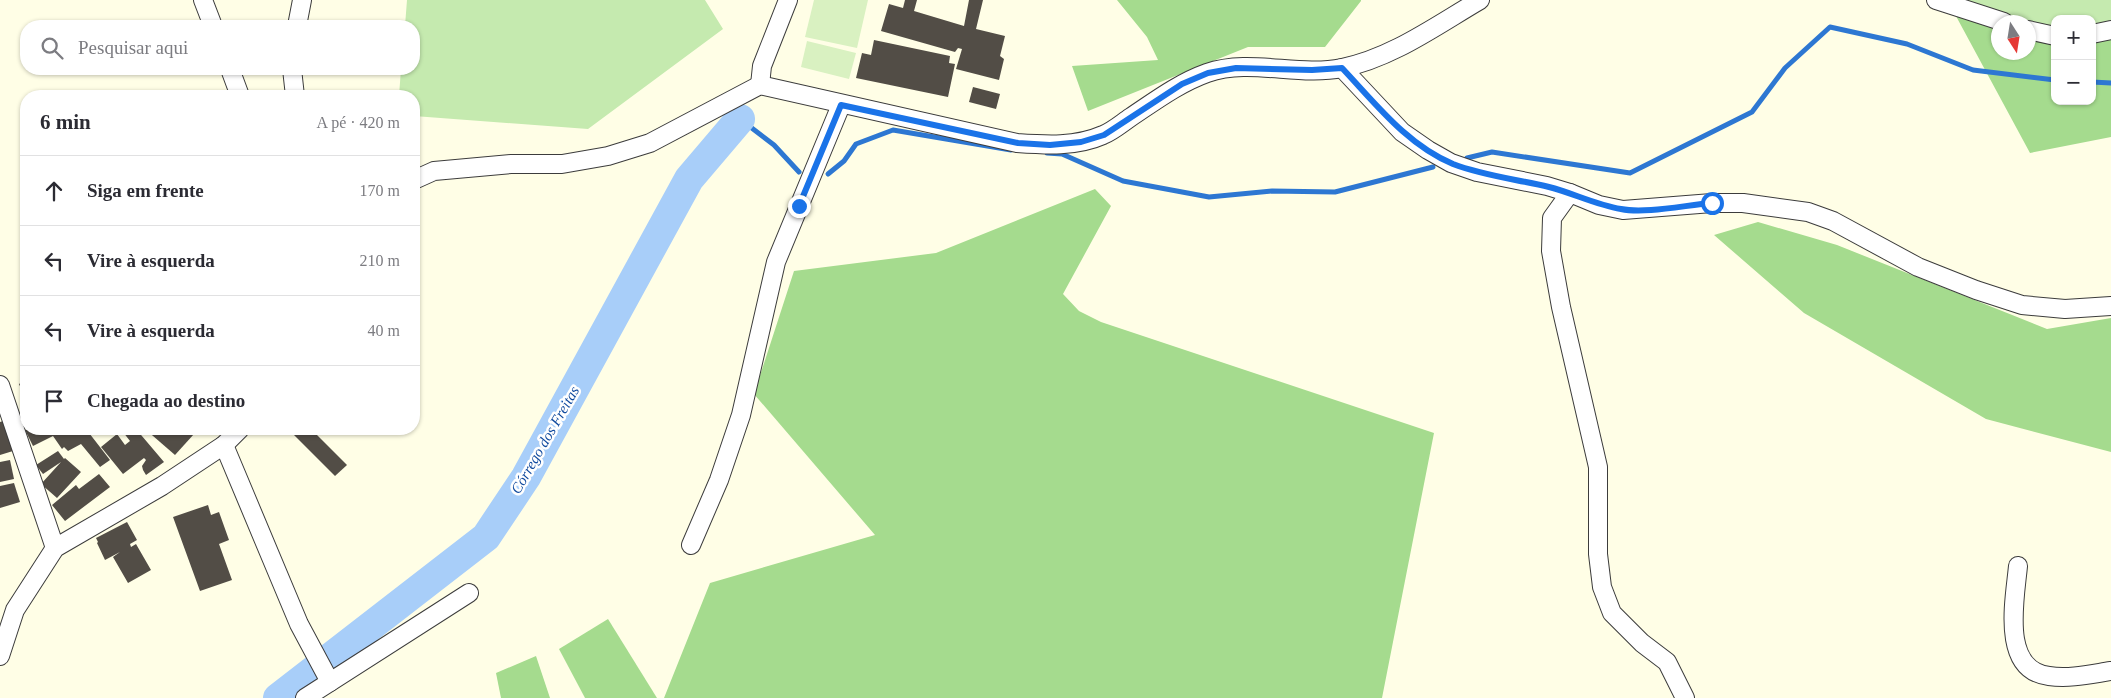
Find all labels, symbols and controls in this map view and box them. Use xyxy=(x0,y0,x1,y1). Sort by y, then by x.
north arrow xyxy=(1991,15,2036,60)
map controls xyxy=(2051,15,2096,105)
button: + xyxy=(2051,15,2096,60)
search box xyxy=(20,20,420,75)
icon: search xyxy=(38,34,66,62)
text: Pesquisar aqui xyxy=(78,37,188,58)
button: − xyxy=(2051,60,2096,105)
text: 6 min xyxy=(40,110,91,134)
text: A pé · 420 m xyxy=(316,114,400,131)
icon: ahead xyxy=(40,177,68,205)
text: Siga em frente xyxy=(87,180,204,201)
text: 170 m xyxy=(360,182,400,199)
route start xyxy=(1701,192,1724,215)
route end xyxy=(788,195,811,218)
icon: left xyxy=(40,247,68,275)
text: Vire à esquerda xyxy=(87,250,215,271)
text: 210 m xyxy=(360,252,400,269)
icon: left xyxy=(40,317,68,345)
text: Vire à esquerda xyxy=(87,320,215,341)
text: 40 m xyxy=(368,322,400,339)
water label: Córrego dos Freitas xyxy=(508,383,582,497)
icon: arrive xyxy=(40,387,68,415)
text: Chegada ao destino xyxy=(87,390,245,411)

